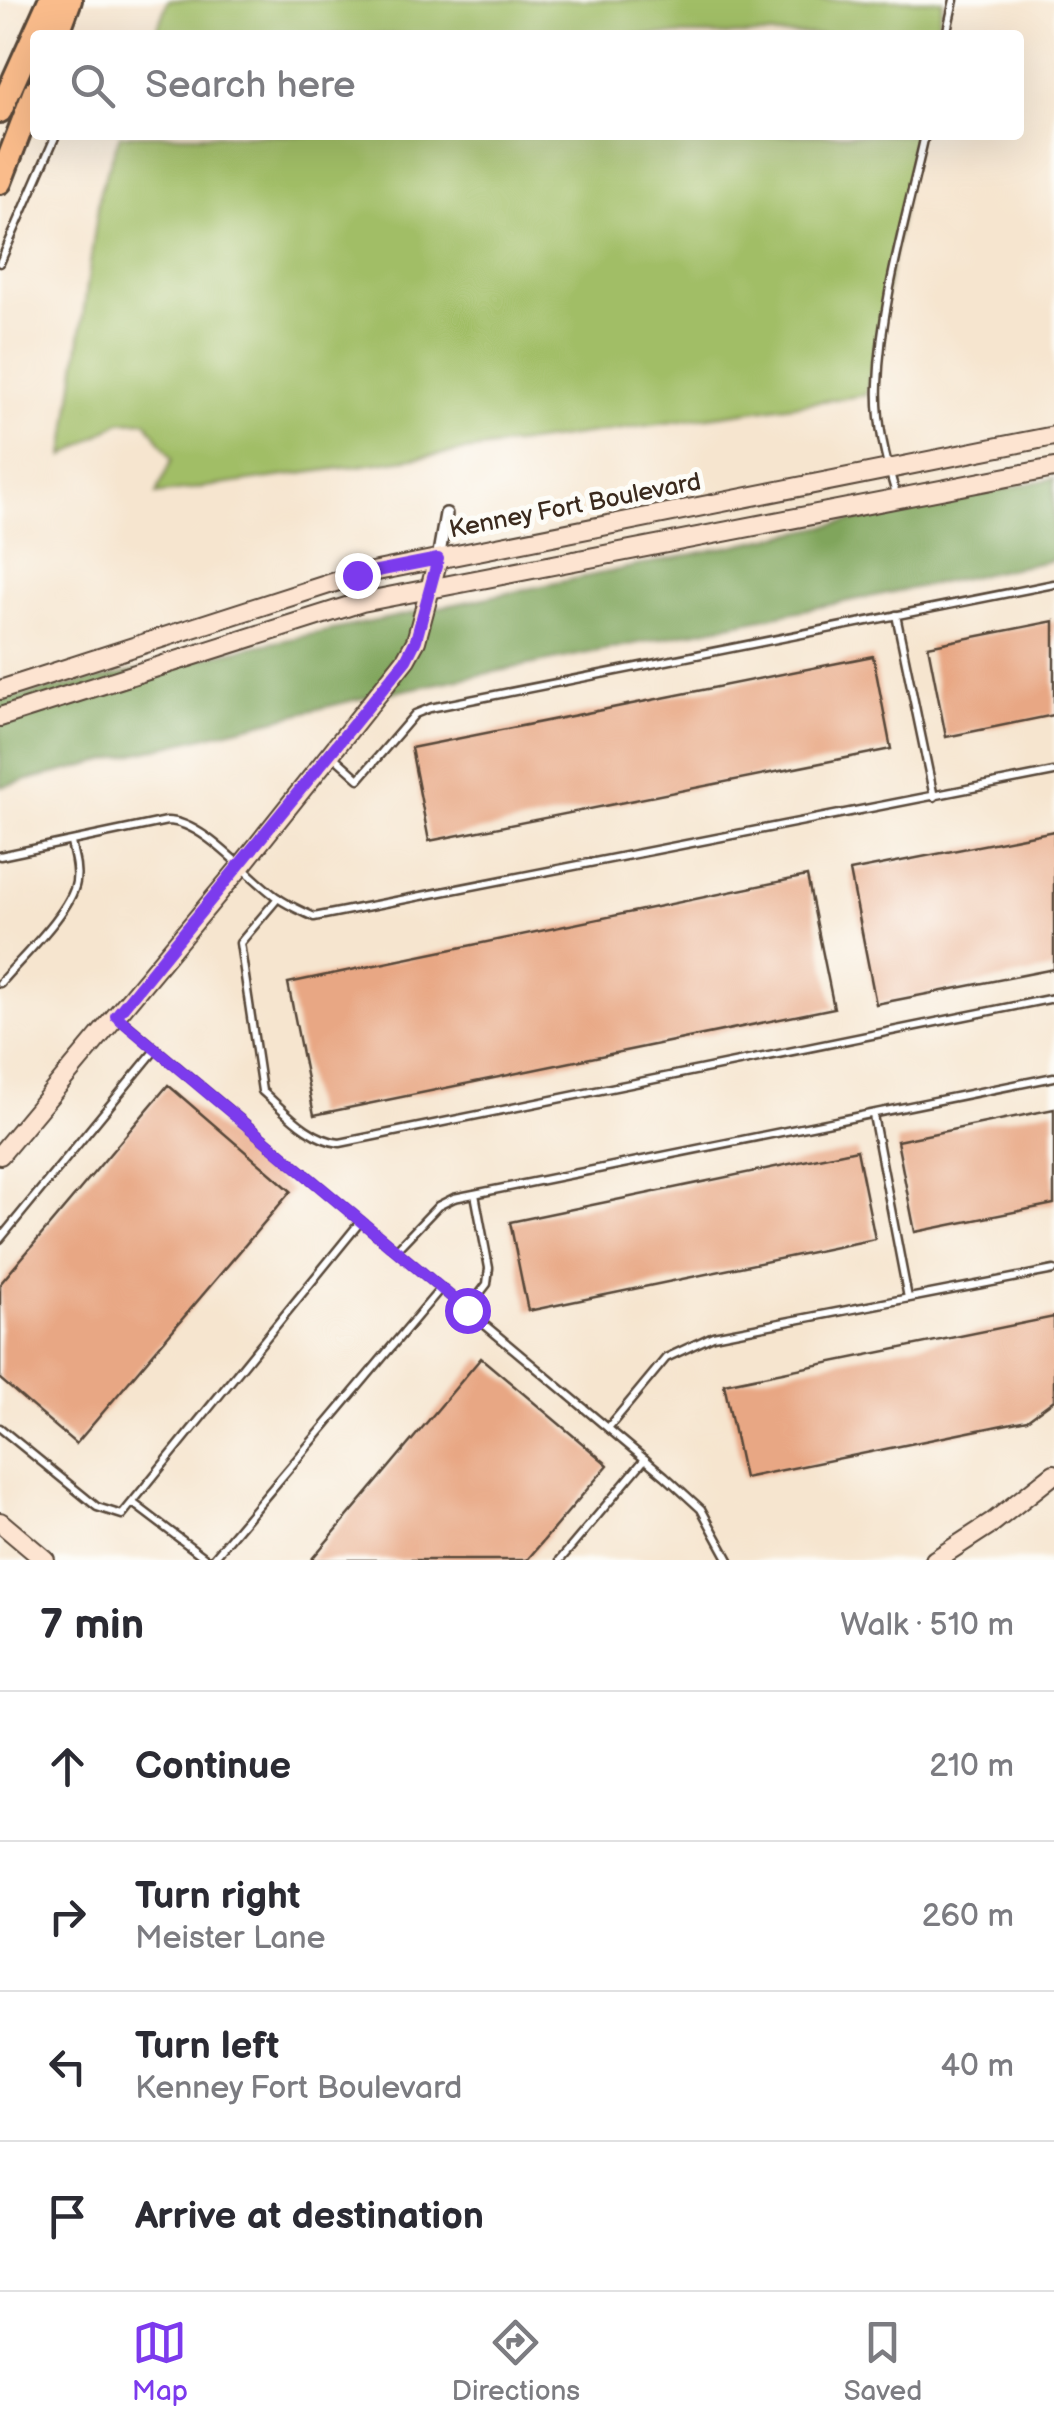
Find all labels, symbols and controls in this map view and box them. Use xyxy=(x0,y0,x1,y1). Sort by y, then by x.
search box xyxy=(30,30,1024,140)
icon: search xyxy=(65,58,120,113)
text: Search here xyxy=(145,63,356,108)
street label: Kenney Fort Boulevard xyxy=(447,466,703,546)
route end xyxy=(335,553,381,599)
route start xyxy=(445,1288,491,1334)
text: 7 min xyxy=(40,1600,144,1651)
text: Walk · 510 m xyxy=(840,1606,1014,1645)
icon: ahead xyxy=(40,1739,95,1794)
text: Continue xyxy=(135,1744,291,1789)
text: 210 m xyxy=(929,1747,1014,1786)
text: Turn right xyxy=(135,1874,300,1919)
icon: right xyxy=(40,1889,95,1944)
text: 260 m xyxy=(922,1897,1014,1936)
text: Meister Lane xyxy=(135,1919,326,1958)
text: Turn left xyxy=(135,2024,279,2069)
icon: left xyxy=(40,2039,95,2094)
text: 40 m xyxy=(941,2047,1014,2086)
text: Kenney Fort Boulevard xyxy=(135,2069,462,2108)
icon: arrive xyxy=(40,2189,95,2244)
text: Arrive at destination xyxy=(135,2194,484,2239)
tab: Map xyxy=(132,2315,188,2408)
tab: Directions xyxy=(451,2315,580,2408)
tab: Saved xyxy=(844,2315,922,2408)

